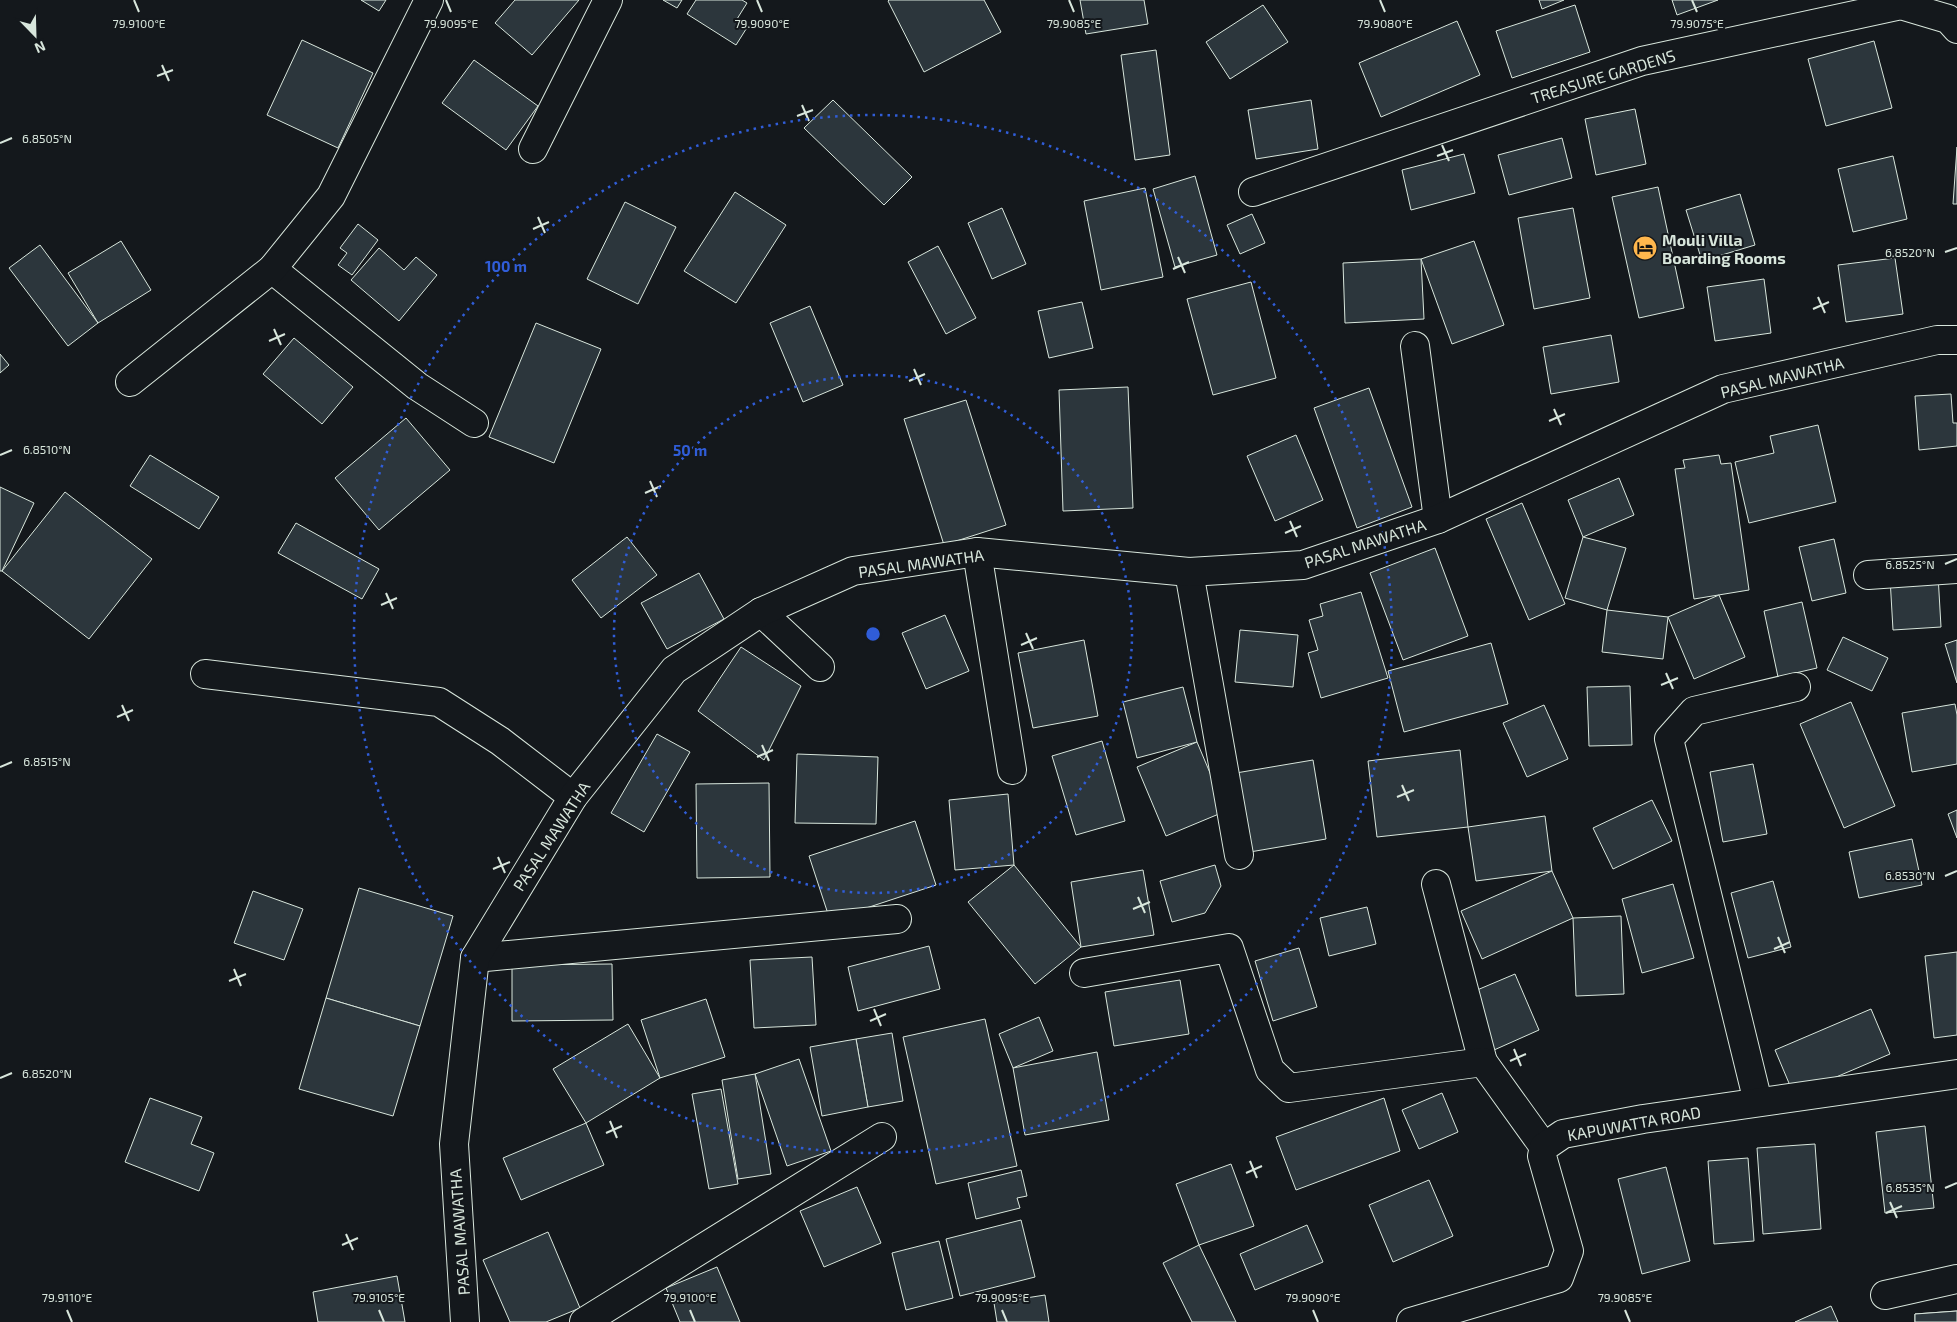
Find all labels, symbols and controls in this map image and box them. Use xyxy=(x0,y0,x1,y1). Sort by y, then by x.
north arrow xyxy=(10,10,60,60)
text: 79.9100°E xyxy=(113,16,166,30)
text: 79.9095°E xyxy=(424,16,478,30)
text: 79.9090°E xyxy=(734,16,790,30)
text: 79.9085°E xyxy=(1047,16,1102,30)
text: 79.9080°E xyxy=(1357,16,1413,30)
text: 79.9075°E xyxy=(1670,16,1724,30)
text: N xyxy=(32,38,48,57)
street label: TREASURE GARDENS xyxy=(1529,45,1677,107)
text: 6.8505°N xyxy=(22,131,72,145)
place label: Mouli Villa Boarding Rooms xyxy=(1662,230,1786,267)
hotel icon: Mouli Villa Boarding Rooms xyxy=(1632,235,1658,261)
text: 6.8520°N xyxy=(1885,245,1935,259)
text: 100 m xyxy=(485,257,527,275)
street label: PASAL MAWATHA xyxy=(1718,352,1846,402)
text: 50 m xyxy=(673,441,707,459)
text: 6.8510°N xyxy=(23,442,71,456)
street label: PASAL MAWATHA xyxy=(1302,514,1428,572)
street label: PASAL MAWATHA xyxy=(857,545,985,581)
text: 6.8525°N xyxy=(1885,557,1935,571)
centre of rings xyxy=(864,625,882,643)
text: 6.8515°N xyxy=(23,754,71,768)
street label: PASAL MAWATHA xyxy=(509,778,593,894)
text: 6.8530°N xyxy=(1885,868,1935,882)
text: 6.8520°N xyxy=(22,1066,72,1080)
street label: KAPUWATTA ROAD xyxy=(1566,1102,1702,1144)
street label: PASAL MAWATHA xyxy=(445,1168,473,1296)
text: 6.8535°N xyxy=(1885,1180,1935,1194)
text: 79.9110°E xyxy=(42,1290,93,1304)
text: 79.9105°E xyxy=(353,1290,405,1304)
text: 79.9100°E xyxy=(664,1290,717,1304)
text: 79.9095°E xyxy=(975,1290,1029,1304)
text: 79.9090°E xyxy=(1285,1290,1341,1304)
text: 79.9085°E xyxy=(1598,1290,1653,1304)

